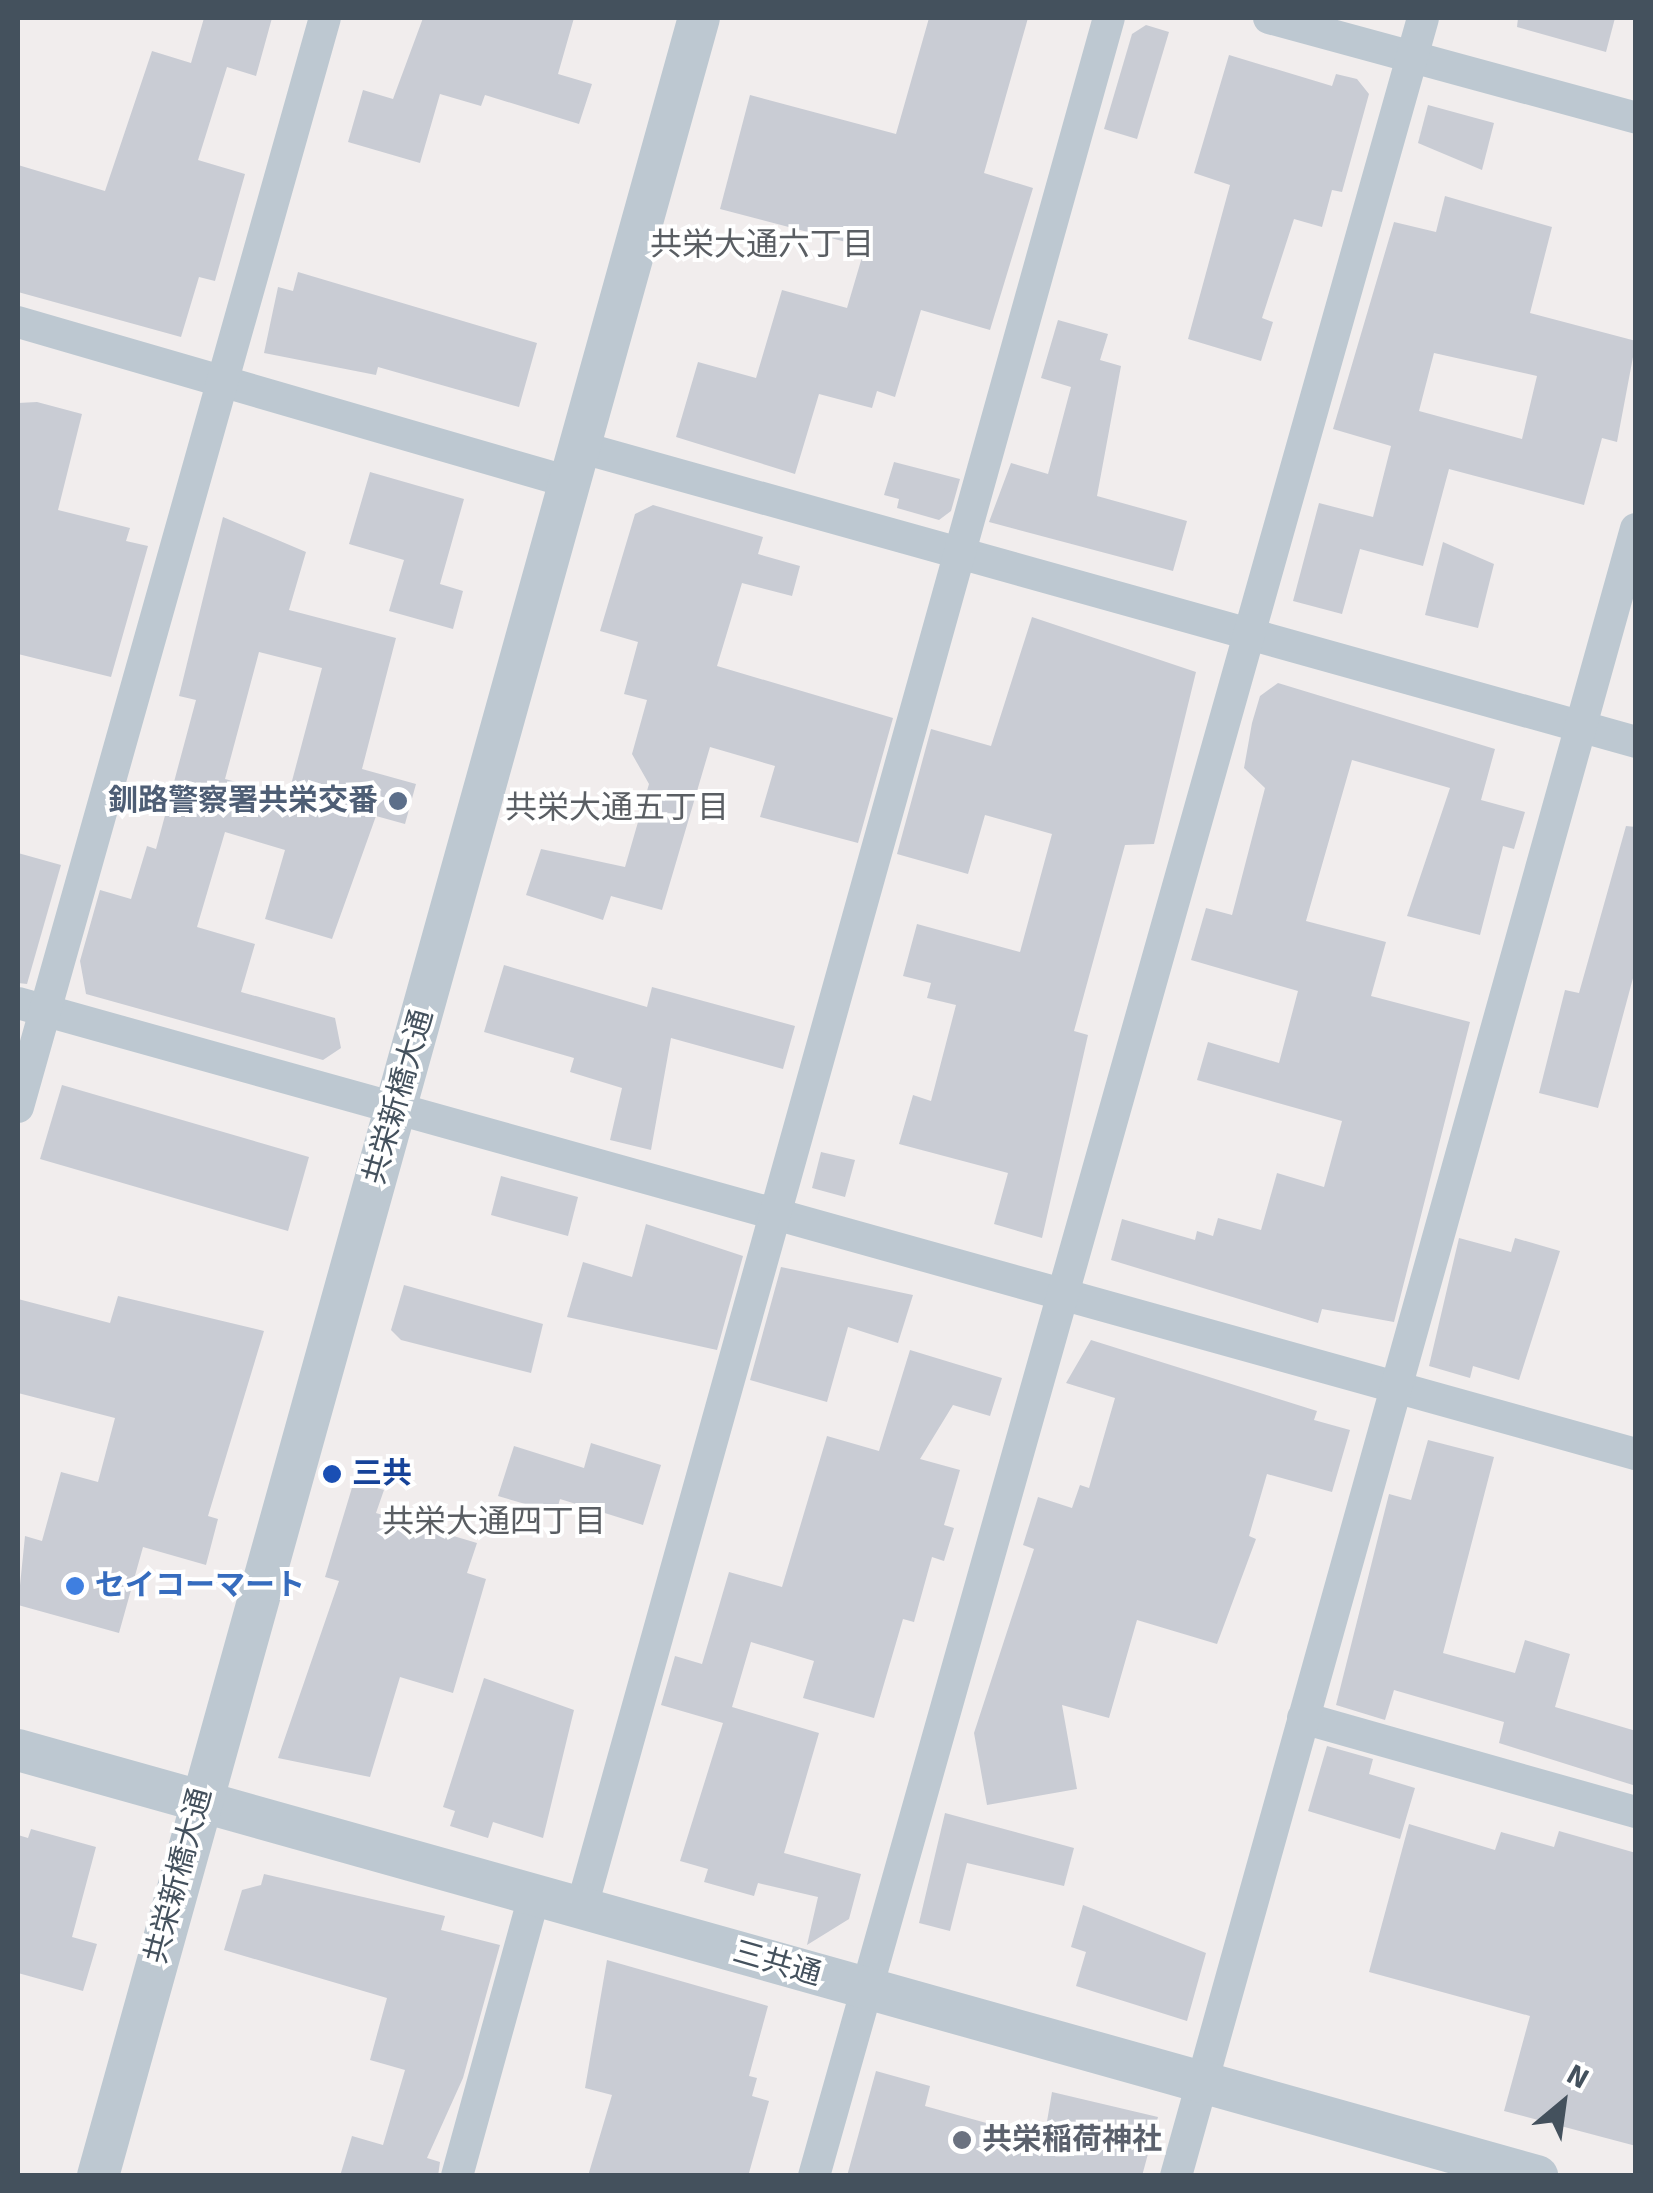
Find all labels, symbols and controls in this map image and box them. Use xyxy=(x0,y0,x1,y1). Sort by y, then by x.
district label: 共栄大通六丁目 xyxy=(650,226,874,264)
place label: 釧路警察署共栄交番 xyxy=(108,783,378,819)
district label: 共栄大通五丁目 xyxy=(505,789,729,827)
marker: 釧路警察署共栄交番 xyxy=(387,790,409,812)
street label: 共栄新橋大通 xyxy=(357,1006,441,1188)
place label: 三共 xyxy=(352,1456,412,1492)
marker: 三共 xyxy=(321,1463,343,1485)
district label: 共栄大通四丁目 xyxy=(382,1503,606,1541)
place label: セイコーマート xyxy=(95,1568,305,1604)
marker: セイコーマート xyxy=(64,1575,86,1597)
street label: 共栄新橋大通 xyxy=(138,1784,220,1968)
street label: 三共通 xyxy=(729,1934,825,1994)
north arrow xyxy=(1513,2053,1613,2153)
text: N xyxy=(1561,2057,1594,2096)
place label: 共栄稲荷神社 xyxy=(982,2122,1162,2158)
marker: 共栄稲荷神社 xyxy=(951,2129,973,2151)

